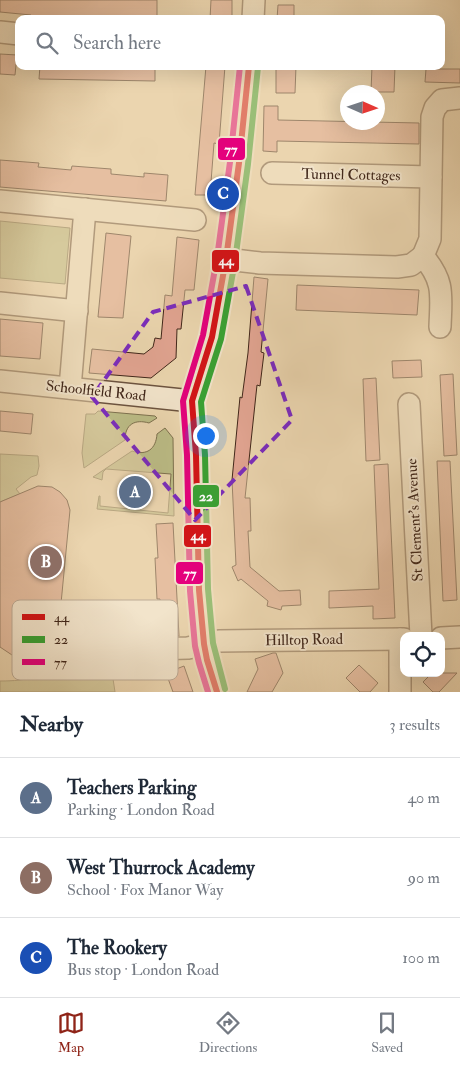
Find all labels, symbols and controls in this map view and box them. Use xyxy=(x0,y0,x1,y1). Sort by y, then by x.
search box xyxy=(15,15,445,70)
icon: search xyxy=(33,29,61,57)
text: Search here xyxy=(73,31,161,55)
north arrow xyxy=(340,85,385,130)
line badge: 77 xyxy=(217,137,246,161)
text: 77 xyxy=(225,141,238,158)
street label: Tunnel Cottages xyxy=(301,165,401,185)
pin: C xyxy=(207,175,239,213)
line badge: 44 xyxy=(211,249,240,273)
text: 44 xyxy=(217,252,235,269)
street label: Schoolfield Road xyxy=(45,376,148,406)
your location xyxy=(193,423,219,449)
street label: St Clement's Avenue xyxy=(402,458,428,582)
pin: A xyxy=(119,473,151,511)
line badge: 22 xyxy=(192,484,220,508)
text: 22 xyxy=(199,488,213,505)
line badge: 44 xyxy=(183,524,212,548)
text: 44 xyxy=(189,527,207,544)
pin: B xyxy=(30,543,62,581)
line badge: 77 xyxy=(175,561,204,585)
text: 77 xyxy=(184,565,197,582)
legend xyxy=(12,600,178,680)
text: 44 xyxy=(54,609,71,626)
street label: Hilltop Road xyxy=(265,630,344,651)
text: 22 xyxy=(54,631,68,648)
map controls xyxy=(400,632,445,677)
button: locate xyxy=(400,632,445,677)
text: 77 xyxy=(54,654,67,671)
text: Nearby xyxy=(20,711,83,738)
text: 3 results xyxy=(389,715,440,735)
text: Teachers Parking xyxy=(67,776,196,800)
text: A xyxy=(31,788,41,808)
text: 40 m xyxy=(407,788,440,808)
text: Parking · London Road xyxy=(67,800,215,820)
text: West Thurrock Academy xyxy=(67,856,255,880)
text: B xyxy=(31,868,41,888)
text: 90 m xyxy=(408,868,440,888)
text: School · Fox Manor Way xyxy=(67,880,223,900)
text: The Rookery xyxy=(67,936,167,960)
text: C xyxy=(30,948,42,968)
text: 100 m xyxy=(402,948,440,968)
text: Bus stop · London Road xyxy=(67,960,219,980)
tab: Map xyxy=(57,1009,85,1056)
tab: Directions xyxy=(199,1009,257,1056)
tab: Saved xyxy=(371,1009,403,1056)

